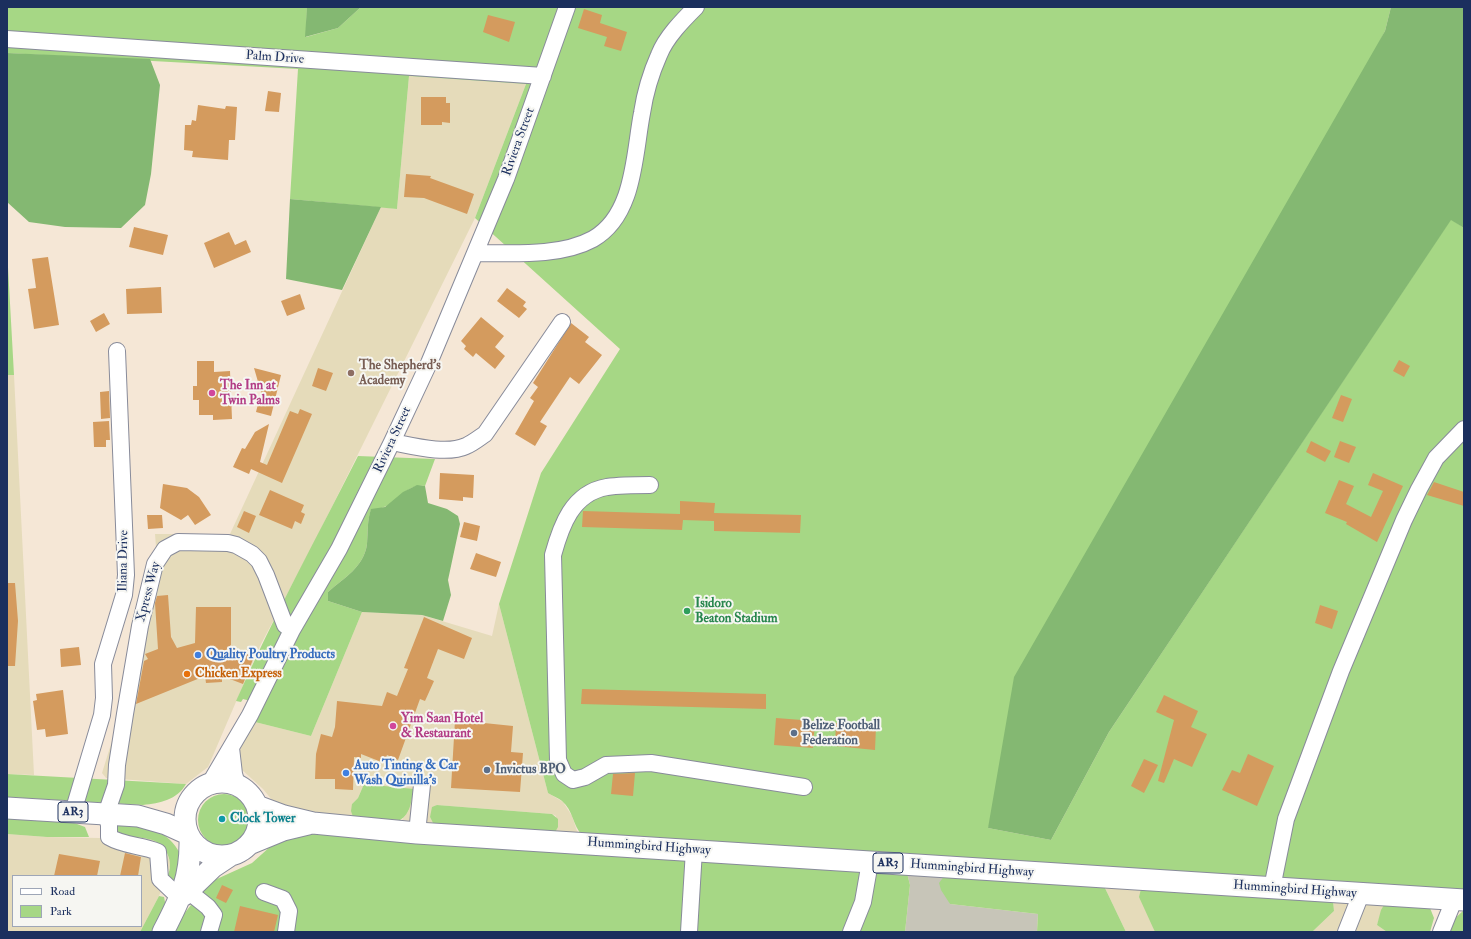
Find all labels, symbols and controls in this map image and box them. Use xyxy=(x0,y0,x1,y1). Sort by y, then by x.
street label: Palm Drive xyxy=(245,48,305,68)
street label: Riviera Street xyxy=(499,106,539,178)
place label: The Shepherd’s Academy xyxy=(359,358,441,389)
marker: The Shepherd’s Academy xyxy=(346,368,356,378)
place label: The Inn at Twin Palms xyxy=(220,378,280,409)
marker: The Inn at Twin Palms xyxy=(207,388,217,398)
street label: Riviera Street xyxy=(371,404,415,476)
street label: Iliana Drive xyxy=(116,530,132,592)
street label: Xpress Way xyxy=(134,560,164,624)
place label: Isidoro Beaton Stadium xyxy=(695,596,778,627)
marker: Isidoro Beaton Stadium xyxy=(682,606,692,616)
place label: Quality Poultry Products xyxy=(206,647,335,663)
marker: Quality Poultry Products xyxy=(193,650,203,660)
place label: Chicken Express xyxy=(195,666,282,682)
marker: Chicken Express xyxy=(182,669,192,679)
place label: Yim Saan Hotel & Restaurant xyxy=(401,711,483,742)
place label: Belize Football Federation xyxy=(802,718,880,749)
marker: Yim Saan Hotel & Restaurant xyxy=(388,721,398,731)
marker: Belize Football Federation xyxy=(789,728,799,738)
place label: Auto Tinting & Car Wash Quinilla's xyxy=(354,758,458,789)
place label: Invictus BPO xyxy=(495,762,566,778)
marker: Invictus BPO xyxy=(482,765,492,775)
marker: Auto Tinting & Car Wash Quinilla's xyxy=(341,768,351,778)
road number: AR3 xyxy=(58,802,88,822)
place label: Clock Tower xyxy=(230,811,296,827)
marker: Clock Tower xyxy=(217,814,227,824)
street label: Hummingbird Highway xyxy=(587,835,711,859)
road number: AR3 xyxy=(873,853,903,873)
street label: Hummingbird Highway xyxy=(910,857,1034,881)
legend xyxy=(12,875,142,927)
street label: Hummingbird Highway xyxy=(1233,878,1357,902)
text: Road xyxy=(50,884,75,899)
text: Park xyxy=(50,904,72,919)

